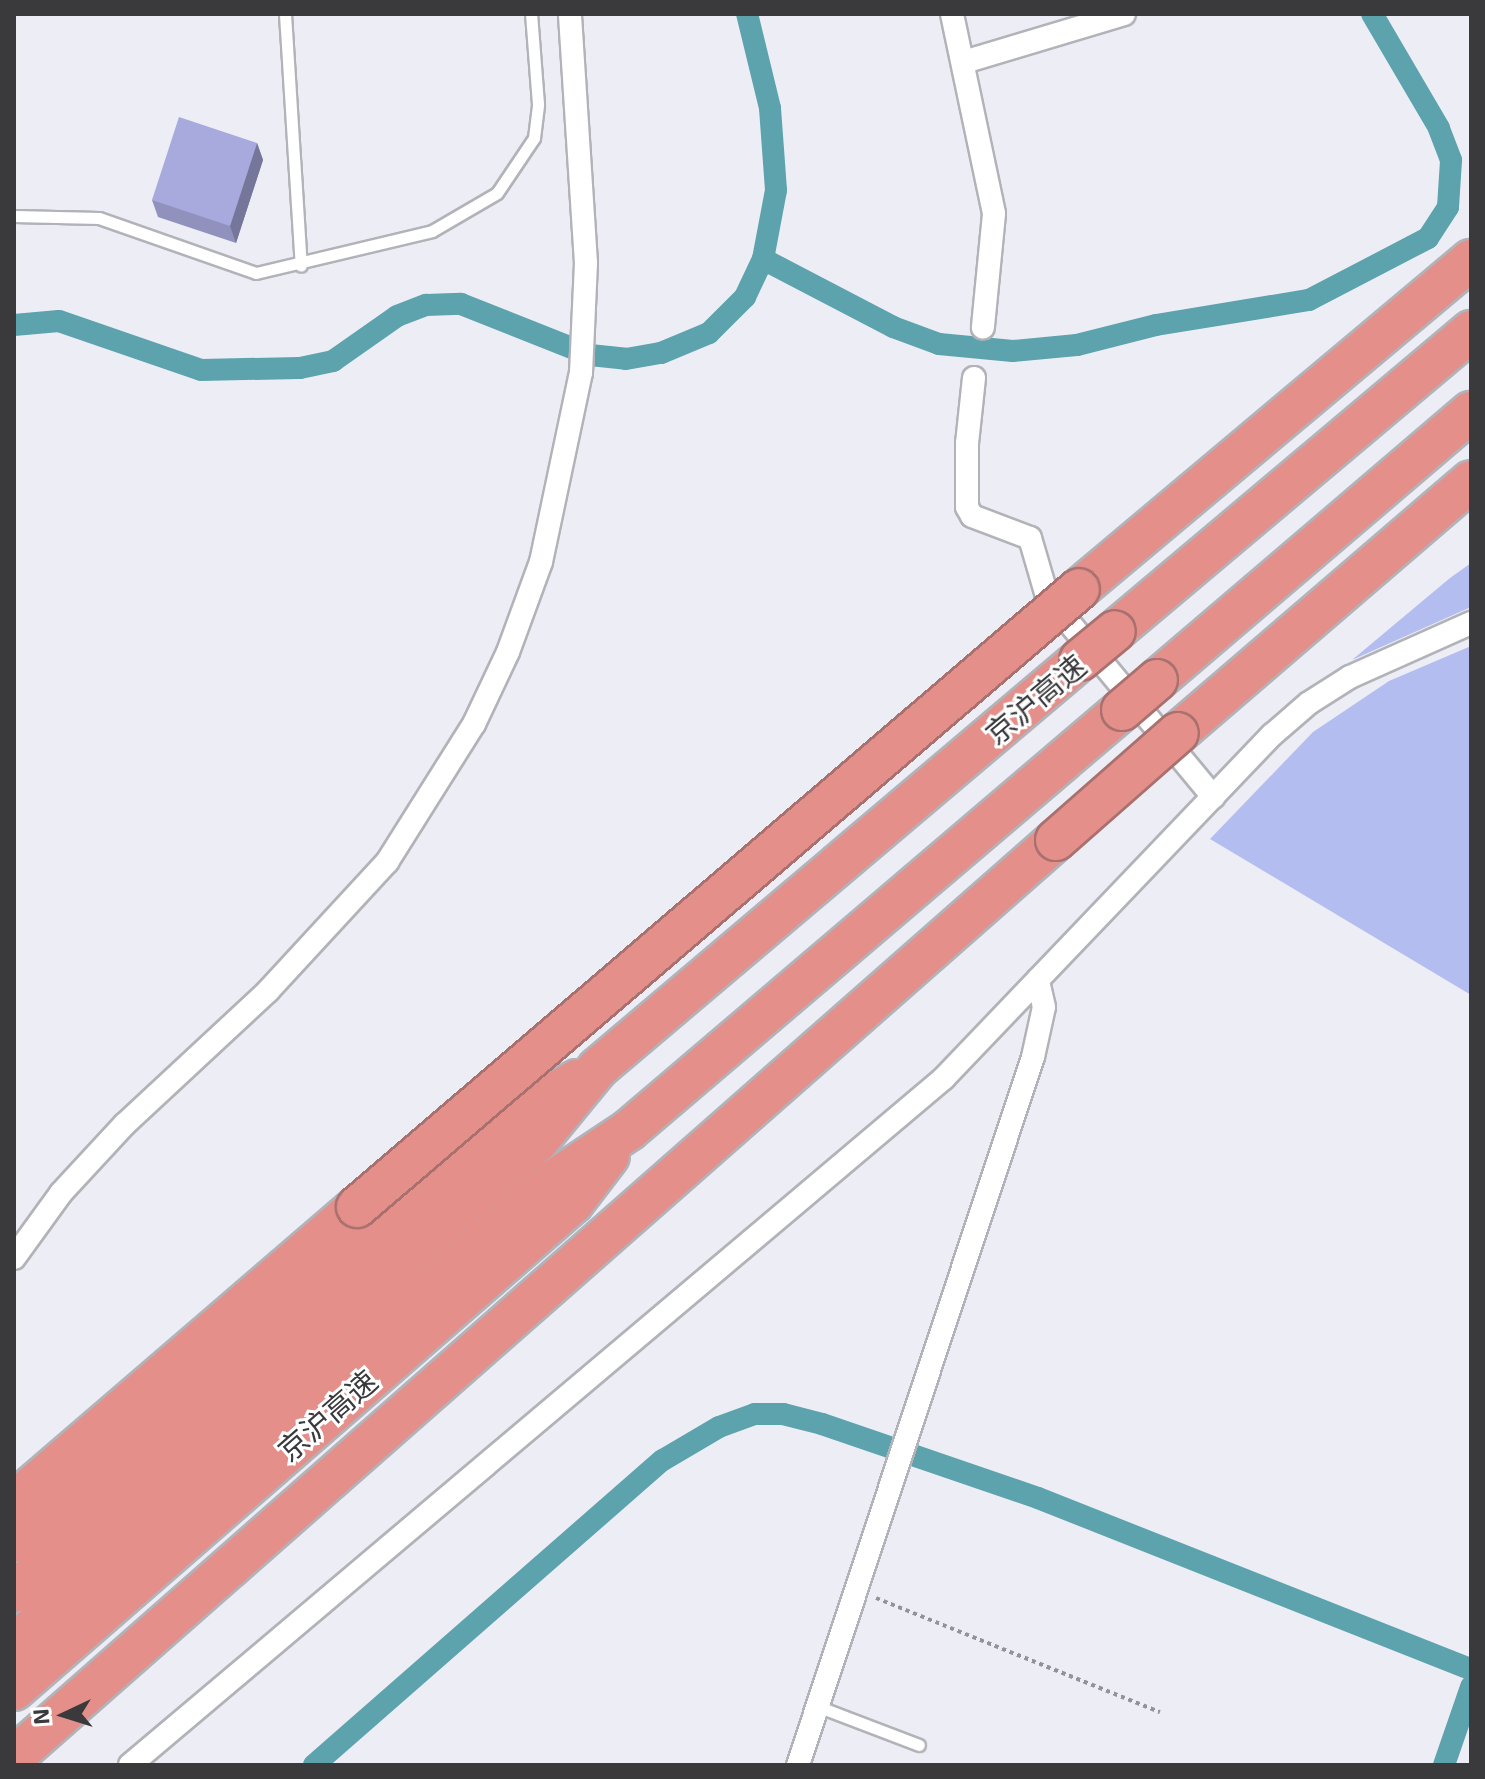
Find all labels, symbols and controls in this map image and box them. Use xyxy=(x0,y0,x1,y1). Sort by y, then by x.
street label: 京沪高速 xyxy=(977,647,1093,751)
street label: 京沪高速 xyxy=(270,1362,384,1468)
north arrow xyxy=(24,1675,104,1755)
text: N xyxy=(27,1708,54,1726)

